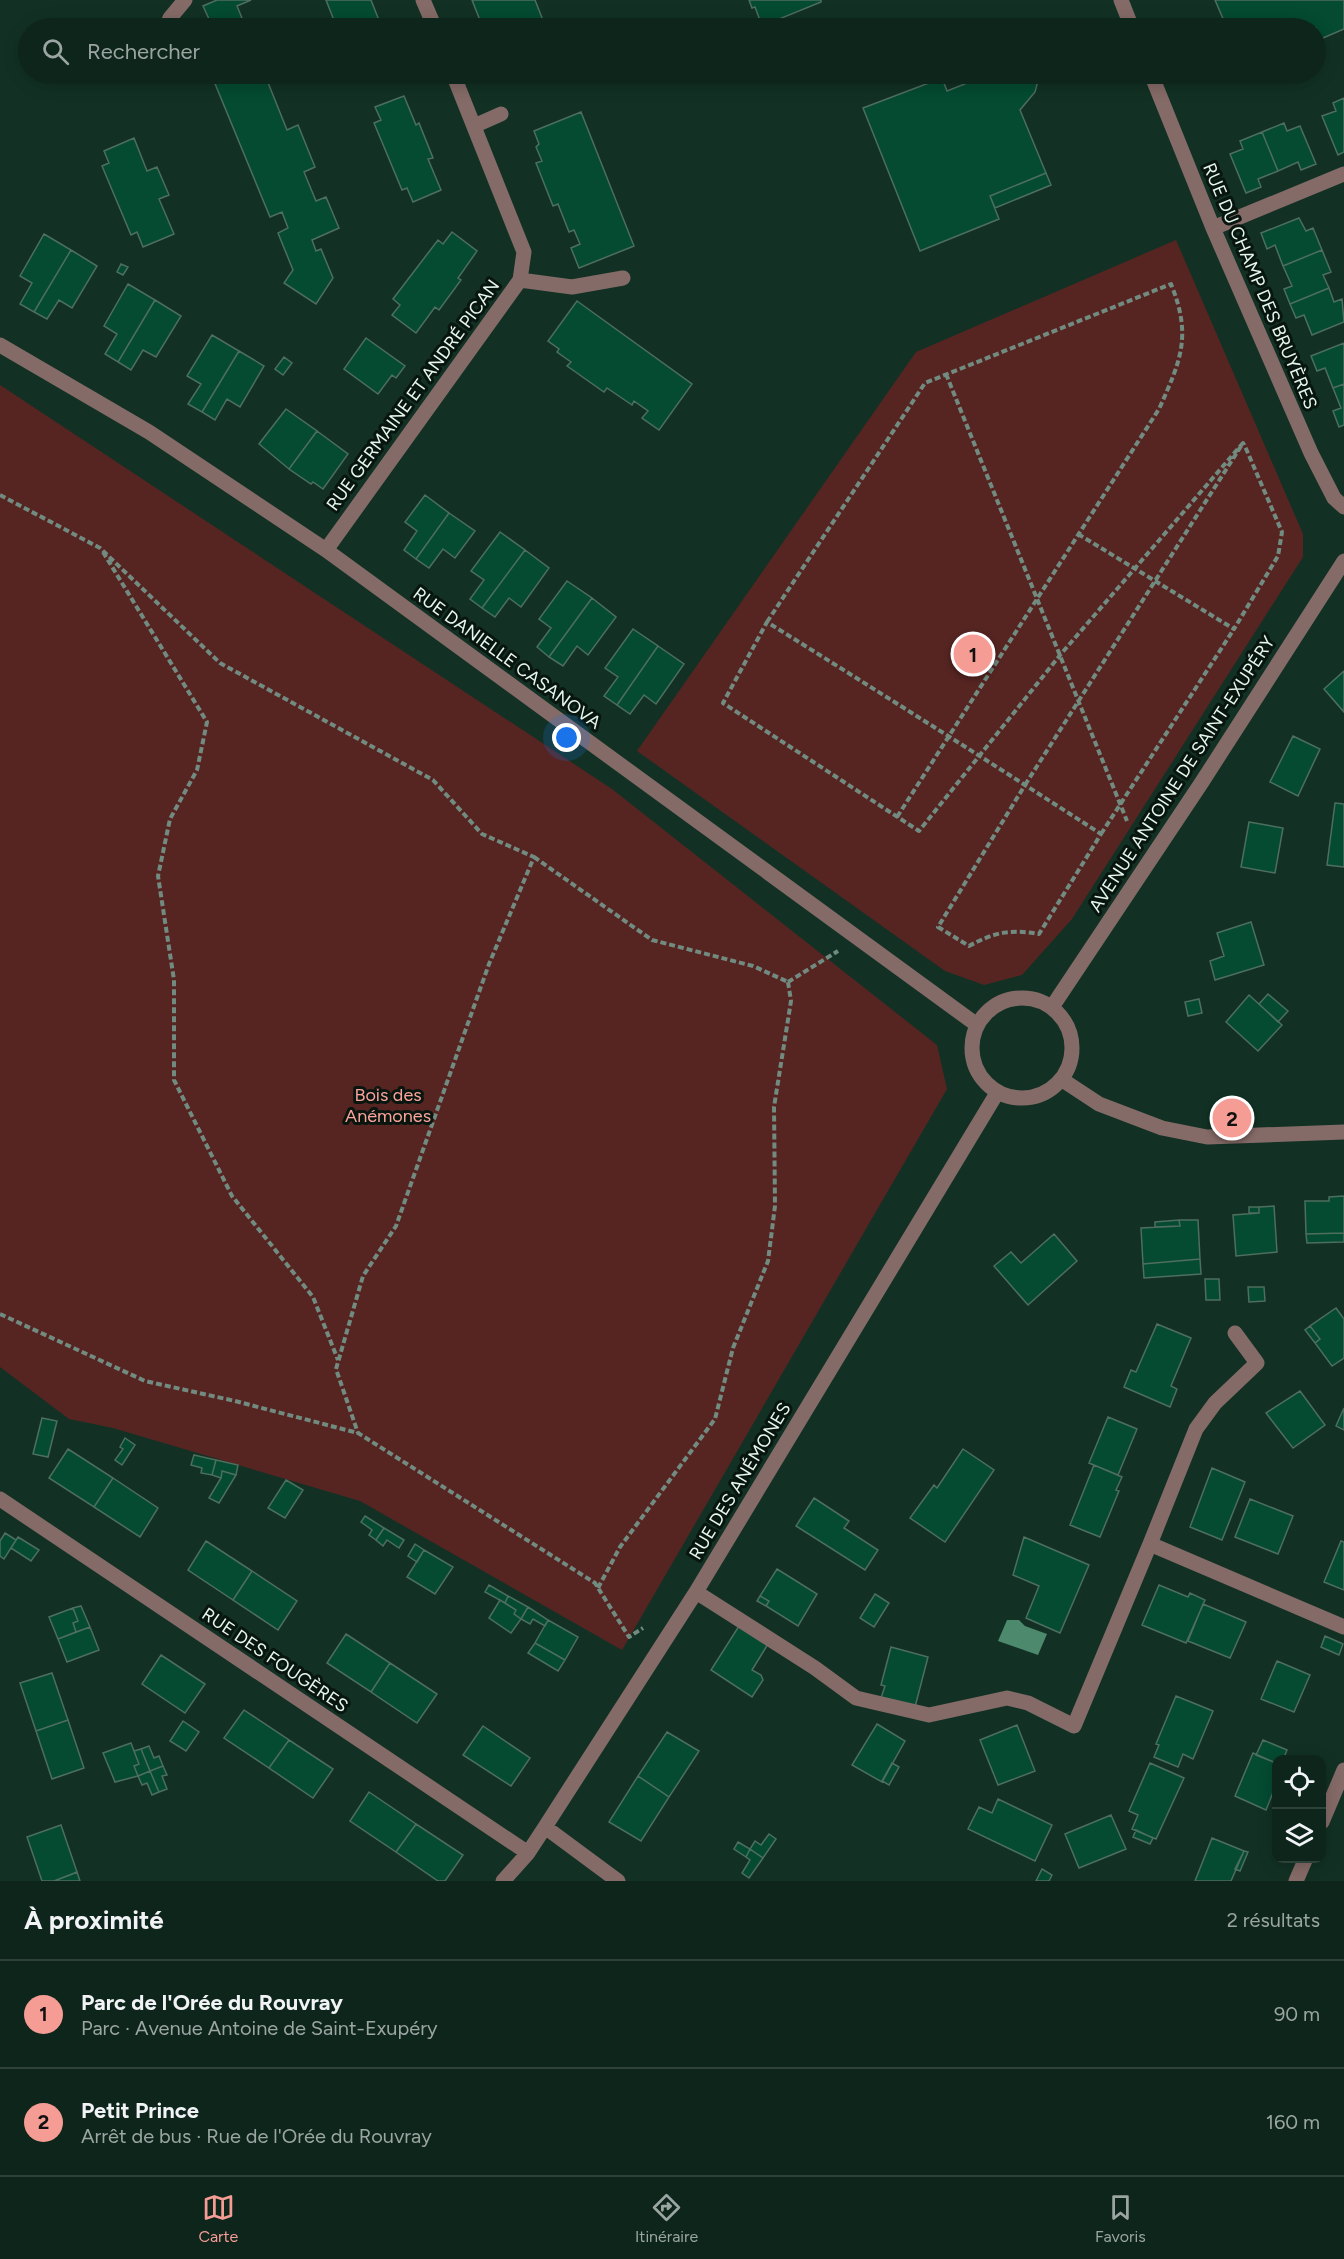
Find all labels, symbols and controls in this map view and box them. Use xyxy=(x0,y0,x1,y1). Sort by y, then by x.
search box xyxy=(18,18,1326,84)
icon: search xyxy=(39,35,72,68)
text: Rechercher xyxy=(87,38,200,65)
street label: RUE DU CHAMP DES BRUYÈRES xyxy=(1198,160,1322,412)
street label: RUE GERMAINE ET ANDRÉ PICAN xyxy=(322,275,504,515)
street label: RUE DANIELLE CASANOVA xyxy=(409,582,605,734)
pin: 1 xyxy=(954,632,992,676)
street label: AVENUE ANTOINE DE SAINT-EXUPÉRY xyxy=(1084,632,1280,916)
your location xyxy=(552,723,581,752)
park label: Bois des Anémones xyxy=(345,1084,431,1127)
pin: 2 xyxy=(1212,1096,1252,1140)
street label: RUE DES ANÉMONES xyxy=(684,1399,796,1563)
street label: RUE DES FOUGÈRES xyxy=(198,1603,352,1717)
map controls xyxy=(1272,1755,1326,1863)
button: locate xyxy=(1272,1755,1326,1809)
button: layers xyxy=(1272,1809,1326,1863)
text: À proximité xyxy=(24,1904,164,1936)
text: 2 résultats xyxy=(1227,1908,1320,1932)
text: Parc de l'Orée du Rouvray xyxy=(81,1989,343,2016)
text: 1 xyxy=(39,2002,48,2026)
text: 90 m xyxy=(1274,2002,1320,2026)
text: Parc · Avenue Antoine de Saint-Exupéry xyxy=(81,2016,437,2040)
text: Petit Prince xyxy=(81,2097,199,2124)
text: 2 xyxy=(38,2110,49,2134)
text: 160 m xyxy=(1266,2110,1320,2134)
text: Arrêt de bus · Rue de l'Orée du Rouvray xyxy=(81,2124,432,2148)
tab: Carte xyxy=(198,2191,238,2246)
tab: Itinéraire xyxy=(635,2191,698,2246)
tab: Favoris xyxy=(1095,2191,1146,2246)

